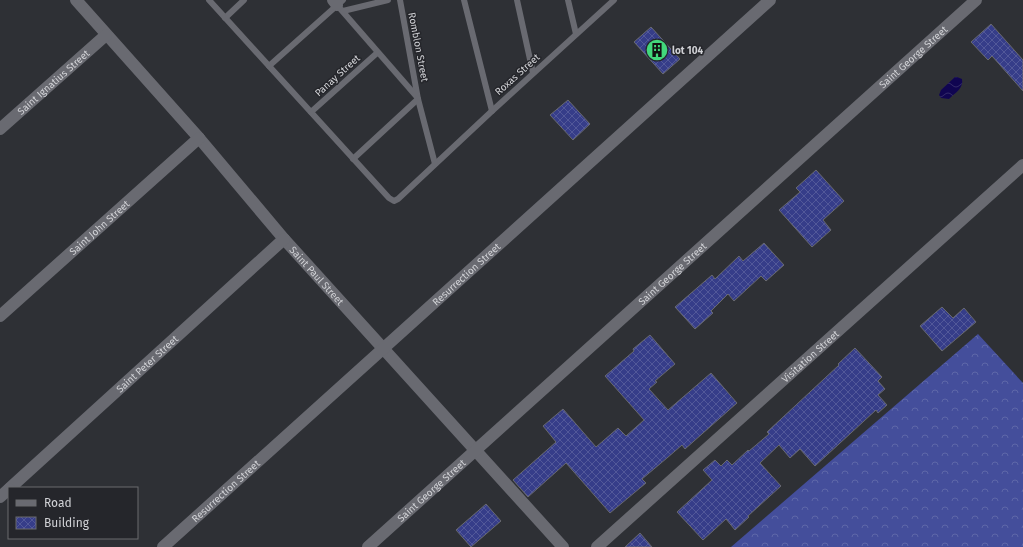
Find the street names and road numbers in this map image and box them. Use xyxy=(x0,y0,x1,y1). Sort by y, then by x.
street label: Romblon Street xyxy=(405,11,431,83)
street label: Saint George Street xyxy=(877,24,950,91)
street label: Saint Ignatius Street xyxy=(15,47,93,118)
street label: Roxas Street xyxy=(493,51,543,98)
street label: Panay Street xyxy=(313,52,363,99)
street label: Saint John Street xyxy=(67,198,133,258)
street label: Saint George Street xyxy=(636,240,710,308)
street label: Resurrection Street xyxy=(430,241,504,308)
street label: Saint Paul Street xyxy=(287,244,346,308)
street label: Visitation Street xyxy=(779,328,842,386)
street label: Saint Peter Street xyxy=(114,333,181,395)
street label: Saint George Street xyxy=(395,457,469,525)
street label: Resurrection Street xyxy=(190,458,263,525)

